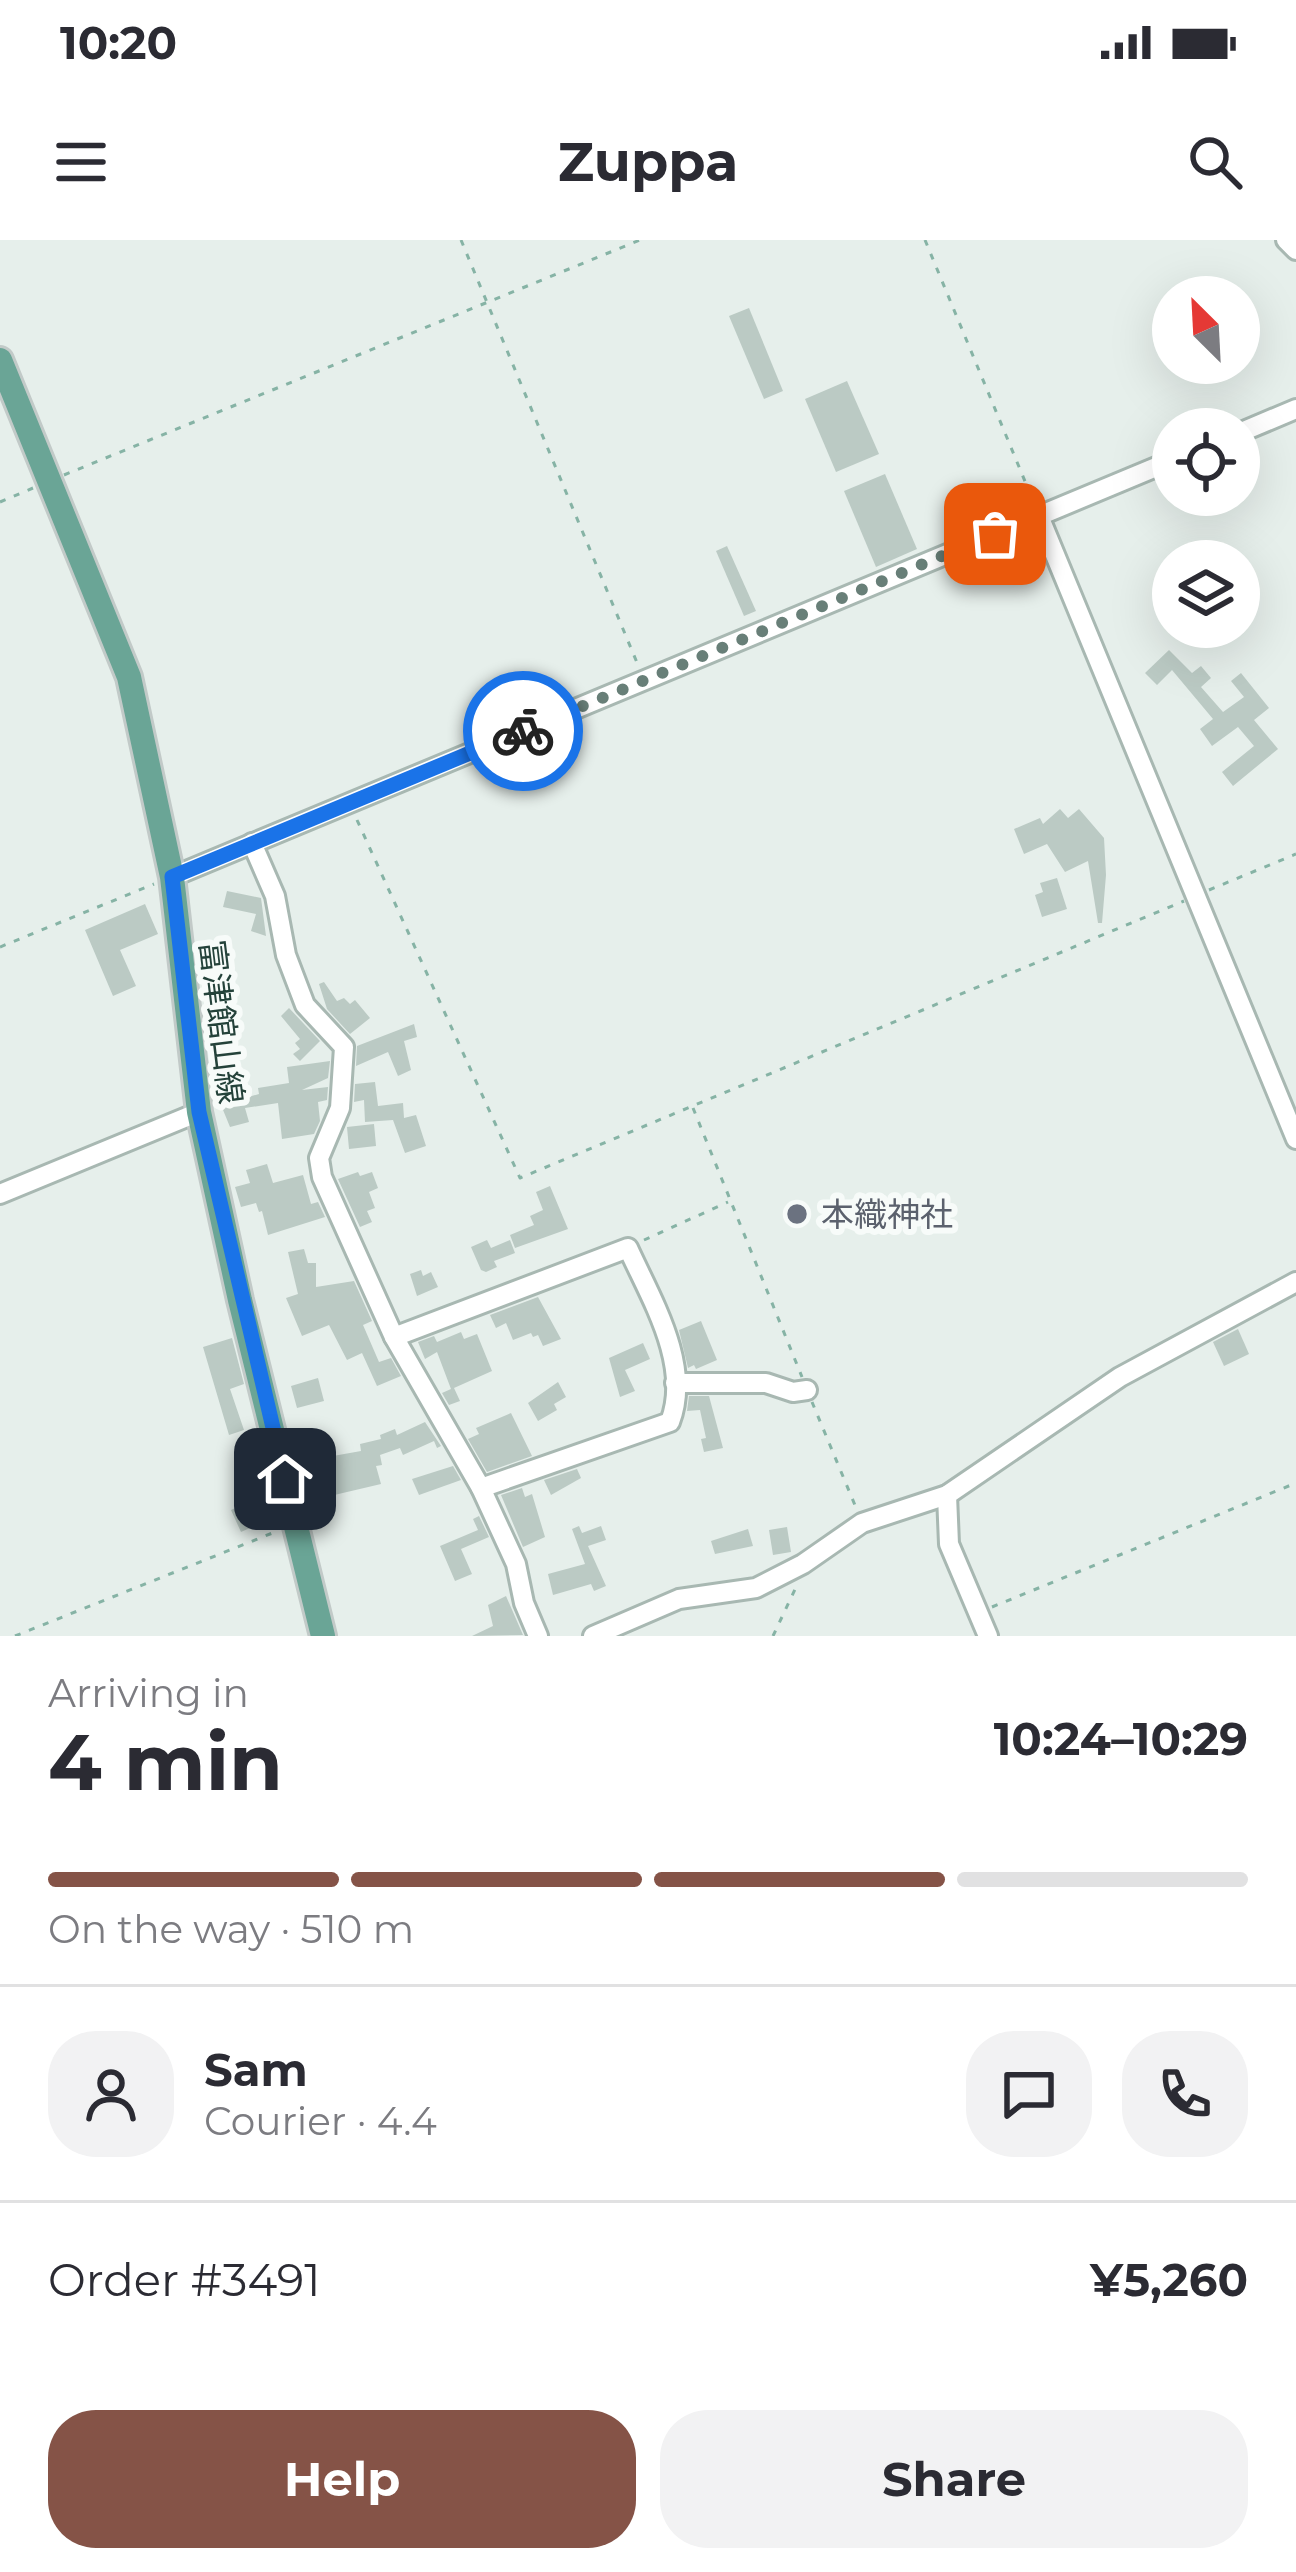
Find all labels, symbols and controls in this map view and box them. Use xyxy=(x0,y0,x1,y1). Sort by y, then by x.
text: 10:20 xyxy=(60,15,177,70)
icon: menu xyxy=(48,129,114,195)
text: Zuppa xyxy=(558,129,738,195)
icon: search xyxy=(1182,129,1248,195)
north arrow xyxy=(1152,276,1260,384)
map controls xyxy=(1152,276,1260,648)
button: locate xyxy=(1152,408,1260,516)
pin xyxy=(944,483,1046,585)
icon: bag xyxy=(962,501,1028,567)
button: layers xyxy=(1152,540,1260,648)
courier xyxy=(463,671,583,791)
icon: bike xyxy=(490,698,556,764)
street label: 富津館山線 xyxy=(192,938,252,1106)
place label: 本織神社 xyxy=(821,1194,953,1234)
marker: 本織神社 xyxy=(784,1201,810,1227)
pin xyxy=(234,1428,336,1530)
icon: home xyxy=(252,1446,318,1512)
text: Arriving in xyxy=(48,1669,249,1717)
text: 10:24–10:29 xyxy=(994,1711,1248,1766)
text: 4 min xyxy=(48,1714,283,1810)
text: On the way · 510 m xyxy=(48,1905,414,1953)
button: person xyxy=(48,2031,174,2157)
button: chat xyxy=(966,2031,1092,2157)
button: phone xyxy=(1122,2031,1248,2157)
text: Sam xyxy=(204,2042,308,2097)
text: Courier · 4.4 xyxy=(204,2097,437,2145)
text: Order #3491 xyxy=(48,2252,321,2307)
text: ¥5,260 xyxy=(1090,2252,1248,2307)
button: Help xyxy=(48,2410,636,2548)
button: Share xyxy=(660,2410,1248,2548)

